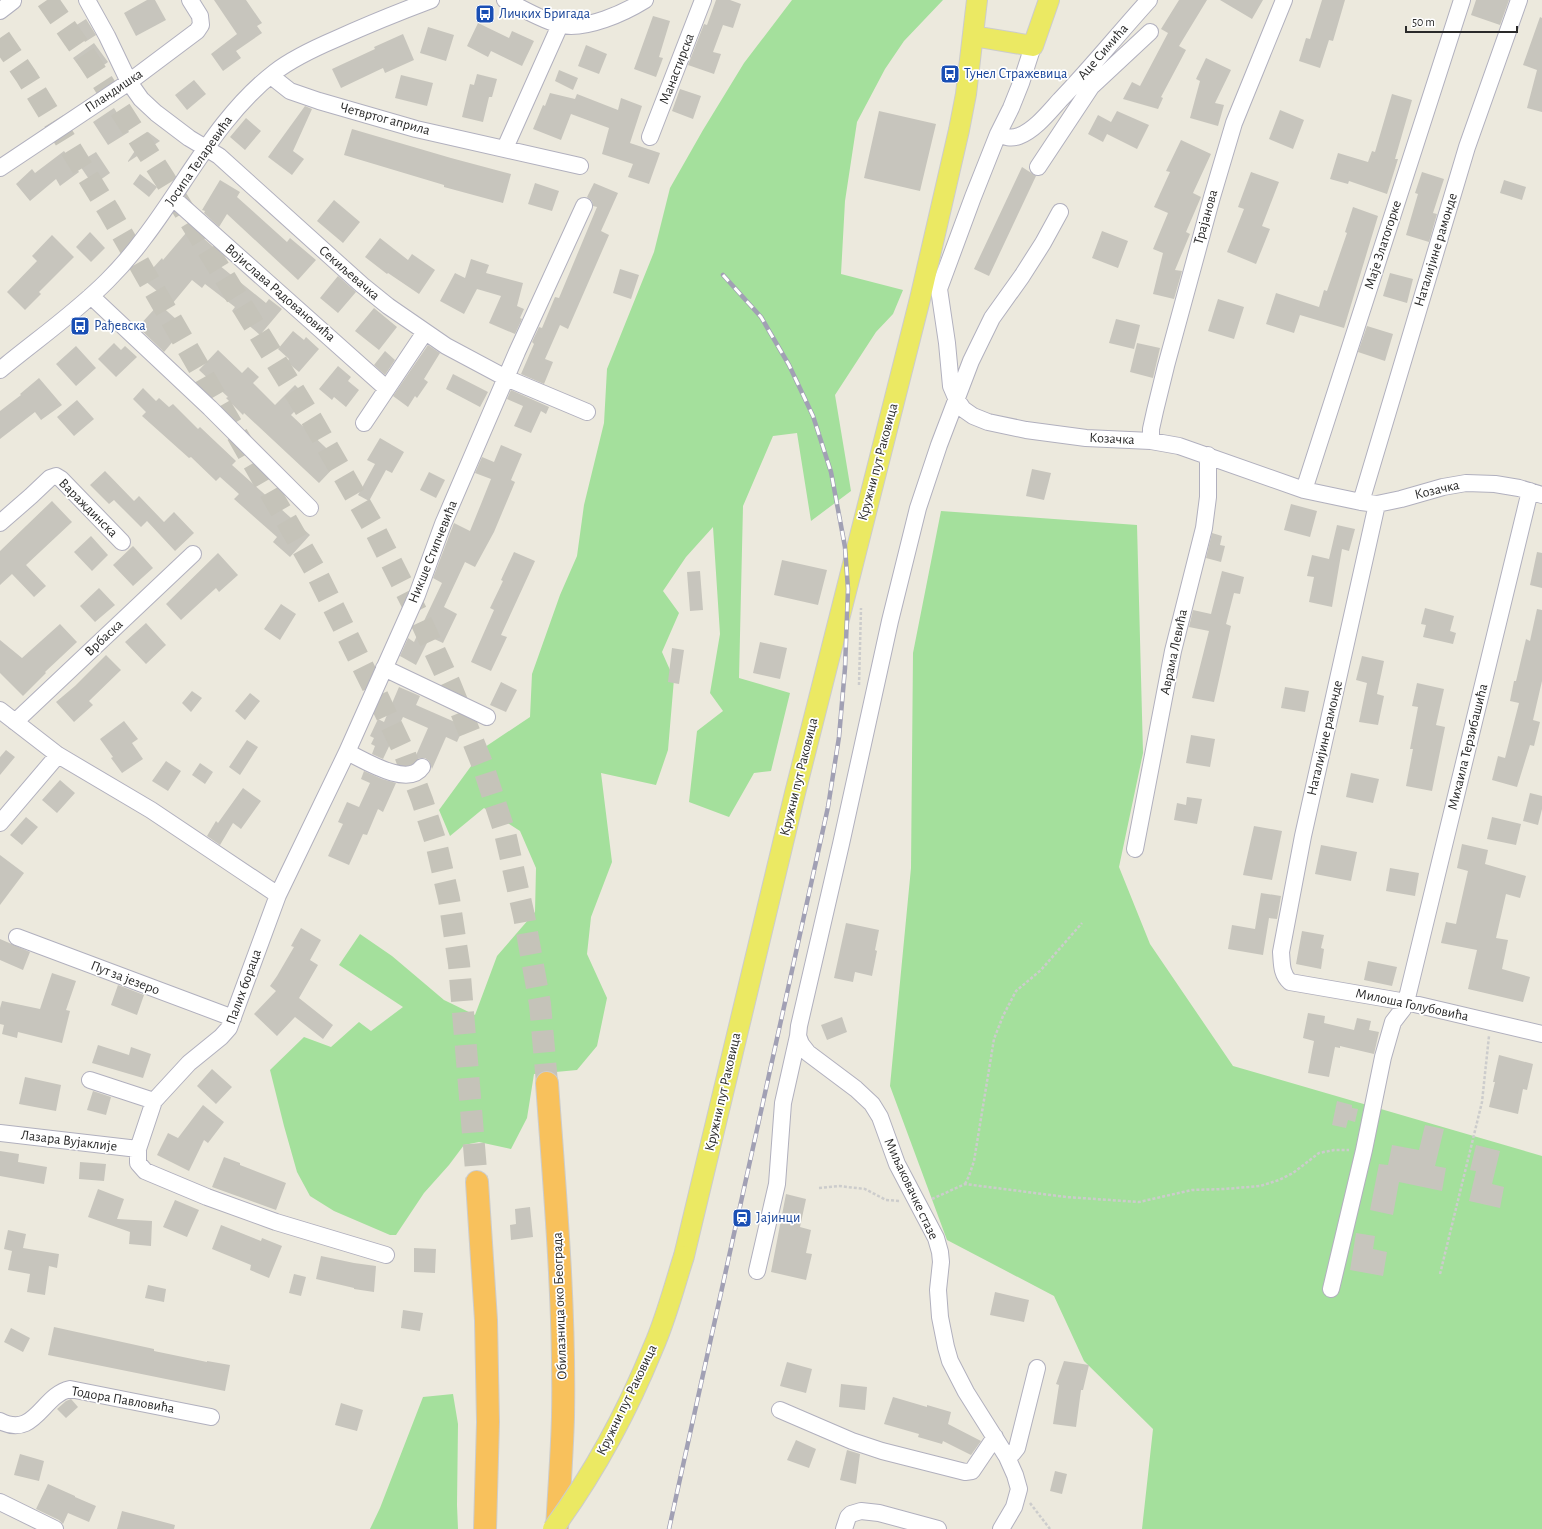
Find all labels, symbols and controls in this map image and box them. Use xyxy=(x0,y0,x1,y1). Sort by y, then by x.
bus stop icon: Личких Бригада xyxy=(474,3,496,25)
place label: Личких Бригада xyxy=(499,7,591,21)
scale bar xyxy=(1406,8,1517,34)
text: 50 m xyxy=(1412,16,1435,28)
street label: Аце Симића xyxy=(1075,21,1131,83)
street label: Манастирска xyxy=(657,31,697,106)
bus stop icon: Тунел Стражевица xyxy=(939,63,961,85)
street label: Пландишка xyxy=(83,66,146,115)
place label: Тунел Стражевица xyxy=(964,67,1068,81)
street label: Четвртог априла xyxy=(339,100,432,138)
street label: Јосипа Теларевића xyxy=(163,113,236,209)
street label: Трајанова xyxy=(1192,187,1221,246)
street label: Наталијине рамонде xyxy=(1412,191,1460,309)
street label: Маје Златогорке xyxy=(1362,199,1404,291)
street label: Војислава Радовановића xyxy=(222,241,338,345)
street label: Секиљевачка xyxy=(316,243,382,303)
bus stop icon: Рађевска xyxy=(69,315,91,337)
place label: Рађевска xyxy=(94,319,146,333)
street label: Кружни пут Раковица xyxy=(856,401,901,522)
street label: Козачка xyxy=(1089,431,1136,447)
street label: Вараждинска xyxy=(56,476,120,540)
street label: Козачка xyxy=(1413,478,1461,502)
street label: Никше Стипчевића xyxy=(406,498,460,605)
street label: Аврама Левића xyxy=(1158,607,1190,696)
street label: Врбаска xyxy=(82,617,126,659)
street label: Наталијине рамонде xyxy=(1305,679,1345,797)
street label: Михаила Терзибашића xyxy=(1446,682,1491,812)
street label: Кружни пут Раковица xyxy=(778,716,821,838)
street label: Палих бораца xyxy=(224,947,264,1026)
street label: Пут за језеро xyxy=(89,958,162,998)
street label: Милоша Голубовића xyxy=(1354,986,1470,1024)
street label: Кружни пут Раковица xyxy=(703,1031,744,1153)
street label: Лазара Вујаклије xyxy=(20,1128,118,1154)
street label: Миљаковачке стазе xyxy=(881,1136,941,1242)
station icon: Јајинци xyxy=(731,1207,753,1229)
place label: Јајинци xyxy=(756,1211,800,1225)
street label: Обилазница око Београда xyxy=(550,1231,570,1380)
street label: Кружни пут Раковица xyxy=(594,1342,660,1458)
street label: Тодора Павловића xyxy=(70,1384,176,1416)

